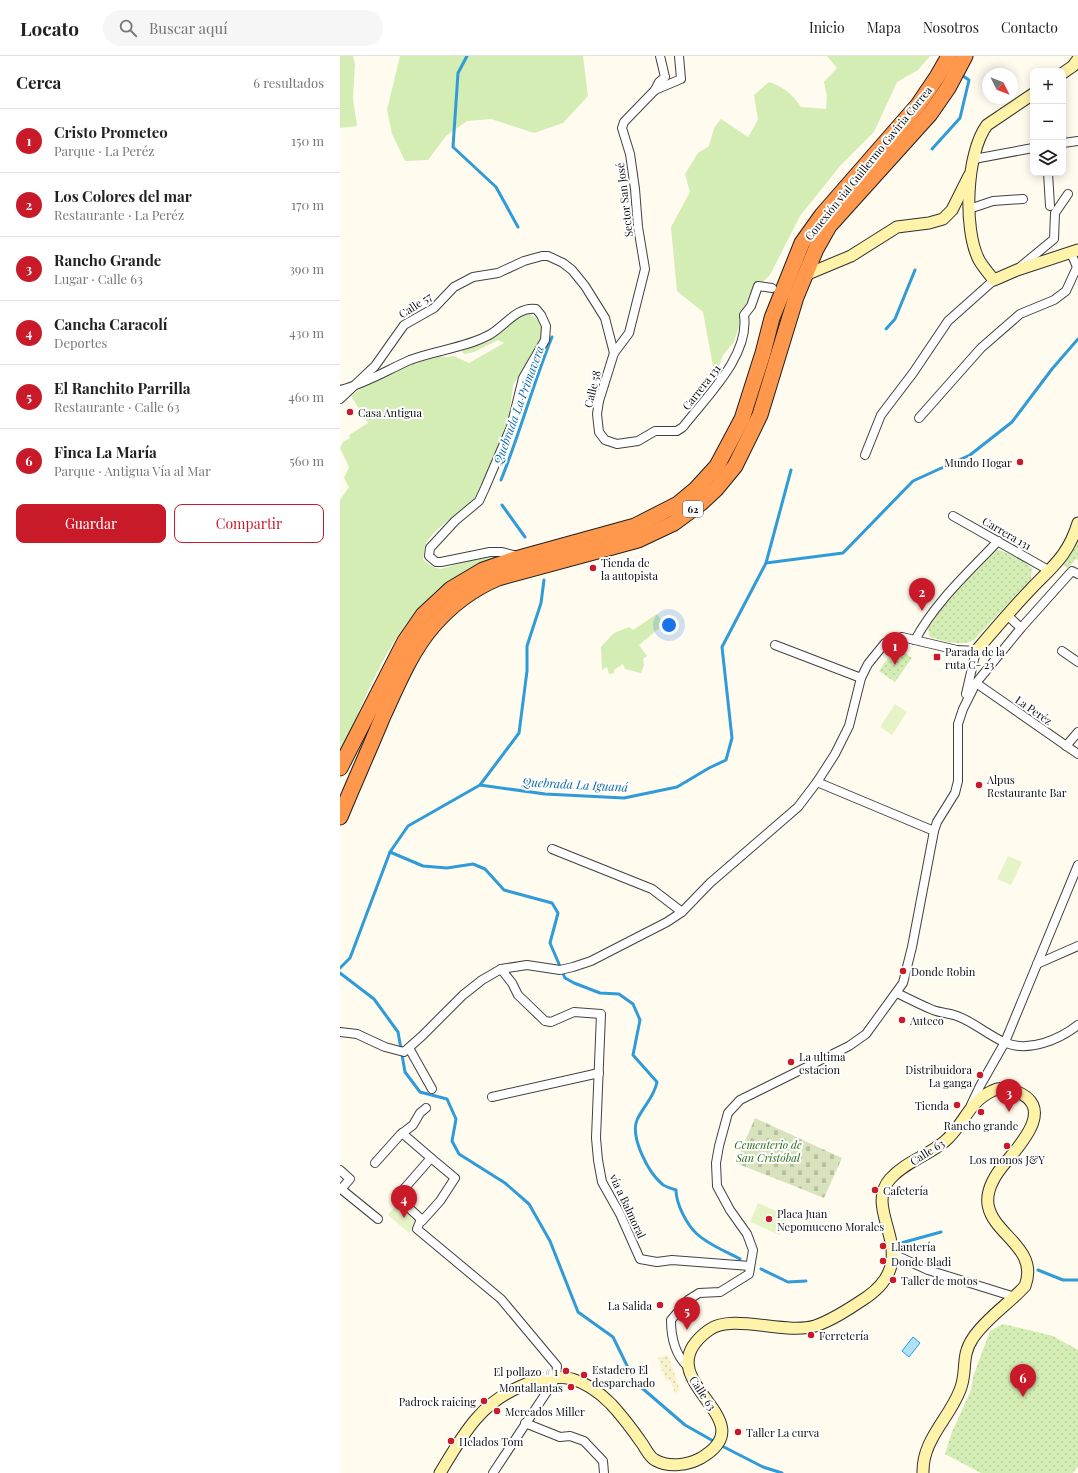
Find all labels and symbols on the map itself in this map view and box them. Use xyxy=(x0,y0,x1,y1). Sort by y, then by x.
north arrow xyxy=(982,68,1018,104)
street label: Conexión vial Guillermo Gaviria Correa xyxy=(801,82,935,243)
street label: Sector San José xyxy=(612,162,636,238)
street label: Calle 57 xyxy=(396,288,435,321)
water label: Quebrada La Primavera xyxy=(489,343,547,467)
street label: Carrera 131 xyxy=(678,361,724,413)
street label: Calle 58 xyxy=(580,369,604,409)
place label: Casa Antigua xyxy=(358,405,422,420)
marker: Casa Antigua xyxy=(345,407,355,417)
place label: Mundo Hogar xyxy=(944,455,1012,470)
marker: Mundo Hogar xyxy=(1015,457,1025,467)
road number: 62 xyxy=(683,501,703,517)
street label: Carrera 131 xyxy=(980,513,1034,553)
place label: Tienda de la autopista xyxy=(601,555,658,583)
marker: Tienda de la autopista xyxy=(588,563,598,573)
pin: 2 xyxy=(909,578,935,611)
your location xyxy=(659,615,679,635)
pin: 1 xyxy=(882,632,908,665)
place label: Parada de la ruta C- 23 xyxy=(945,644,1005,672)
marker: Parada de la ruta C- 23 xyxy=(932,652,942,662)
street label: La Peréz xyxy=(1013,692,1055,728)
place label: Alpus Restaurante Bar xyxy=(986,772,1067,800)
water label: Quebrada La Iguaná xyxy=(520,773,629,795)
marker: Alpus Restaurante Bar xyxy=(974,780,984,790)
place label: Donde Robin xyxy=(911,964,976,979)
marker: Donde Robin xyxy=(898,966,908,976)
place label: Auteco xyxy=(909,1013,944,1028)
marker: Auteco xyxy=(897,1015,907,1025)
place label: La ultima estacion xyxy=(799,1049,846,1077)
marker: La ultima estacion xyxy=(786,1057,796,1067)
place label: Distribuidora La ganga xyxy=(905,1062,973,1090)
marker: Distribuidora La ganga xyxy=(975,1070,985,1080)
pin: 3 xyxy=(996,1079,1022,1112)
place label: Tienda xyxy=(915,1098,950,1113)
marker: Tienda xyxy=(952,1100,962,1110)
marker: Rancho grande xyxy=(976,1107,986,1117)
place label: Rancho grande xyxy=(944,1118,1019,1133)
street label: Calle 63 xyxy=(907,1136,947,1168)
park label: Cementerio de San Cristóbal xyxy=(734,1137,802,1165)
marker: Los monos J&Y xyxy=(1002,1141,1012,1151)
place label: Los monos J&Y xyxy=(969,1152,1045,1167)
street label: vía a Balmoral xyxy=(606,1170,649,1241)
place label: Cafetería xyxy=(883,1183,929,1198)
pin: 4 xyxy=(391,1185,417,1218)
marker: Cafetería xyxy=(870,1185,880,1195)
place label: Placa Juan Nepomuceno Morales xyxy=(777,1206,884,1234)
marker: Placa Juan Nepomuceno Morales xyxy=(764,1214,774,1224)
place label: Llantería xyxy=(891,1239,936,1254)
marker: Llantería xyxy=(878,1241,888,1251)
place label: Donde Bladi xyxy=(891,1254,951,1269)
marker: Donde Bladi xyxy=(878,1256,888,1266)
place label: Taller de motos xyxy=(901,1273,978,1288)
marker: Taller de motos xyxy=(888,1275,898,1285)
pin: 5 xyxy=(674,1297,700,1330)
place label: La Salida xyxy=(608,1298,653,1313)
marker: La Salida xyxy=(655,1300,665,1310)
place label: Ferretería xyxy=(819,1328,869,1343)
marker: Ferretería xyxy=(806,1330,816,1340)
place label: Estadero El desparchado xyxy=(592,1362,655,1390)
place label: El pollazo # 1 xyxy=(494,1364,558,1379)
pin: 6 xyxy=(1010,1364,1036,1397)
marker: El pollazo # 1 xyxy=(561,1366,571,1376)
marker: Estadero El desparchado xyxy=(579,1370,589,1380)
street label: Calle 63 xyxy=(686,1373,720,1413)
place label: Montallantas xyxy=(499,1380,563,1395)
marker: Montallantas xyxy=(566,1382,576,1392)
place label: Padrock raicing xyxy=(399,1394,476,1409)
marker: Padrock raicing xyxy=(479,1396,489,1406)
place label: Mercados Miller xyxy=(505,1404,585,1419)
marker: Mercados Miller xyxy=(492,1406,502,1416)
place label: Taller La curva xyxy=(746,1425,820,1440)
marker: Taller La curva xyxy=(733,1427,743,1437)
place label: Helados Tom xyxy=(459,1434,524,1449)
marker: Helados Tom xyxy=(446,1436,456,1446)

